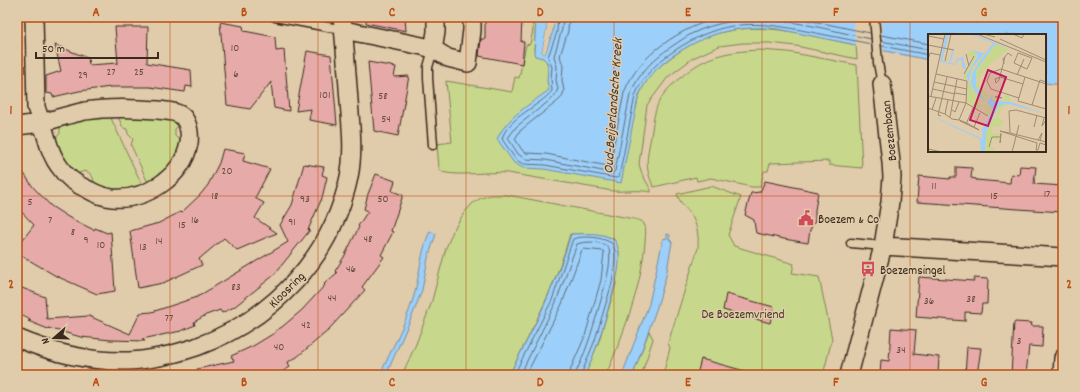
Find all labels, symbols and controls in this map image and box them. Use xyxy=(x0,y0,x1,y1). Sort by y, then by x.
text: A xyxy=(92,4,100,23)
text: B xyxy=(241,4,247,23)
text: C xyxy=(389,4,396,23)
text: D xyxy=(537,4,544,23)
text: E xyxy=(685,4,692,23)
text: F xyxy=(833,4,839,23)
text: G xyxy=(981,4,988,23)
scale bar xyxy=(36,34,158,60)
inset map xyxy=(928,34,1046,152)
water label: Oud-Beijerlandsche Kreek xyxy=(599,36,629,175)
text: 50 m xyxy=(42,41,65,58)
house number: 10 xyxy=(231,41,239,57)
house number: 27 xyxy=(106,65,116,81)
house number: 25 xyxy=(134,65,144,81)
house number: 6 xyxy=(233,67,239,83)
house number: 29 xyxy=(78,68,88,84)
house number: 101 xyxy=(320,88,330,104)
house number: 58 xyxy=(378,89,388,105)
street label: Boezembaan xyxy=(878,99,903,162)
text: 1 xyxy=(10,102,13,121)
text: 1 xyxy=(1068,102,1071,121)
house number: 54 xyxy=(381,112,391,128)
house number: 20 xyxy=(222,164,232,180)
house number: 11 xyxy=(932,179,936,195)
house number: 17 xyxy=(1044,187,1050,203)
house number: 18 xyxy=(212,189,218,205)
house number: 15 xyxy=(990,189,998,205)
house number: 93 xyxy=(300,192,310,208)
house number: 50 xyxy=(377,192,389,208)
house number: 5 xyxy=(27,195,33,211)
public building icon: Boezem & Co xyxy=(797,209,815,227)
place label: Boezem & Co xyxy=(818,211,879,230)
house number: 7 xyxy=(48,213,52,229)
house number: 16 xyxy=(191,213,199,229)
house number: 91 xyxy=(288,215,296,231)
house number: 15 xyxy=(178,218,186,234)
house number: 8 xyxy=(71,225,75,241)
house number: 48 xyxy=(364,232,372,248)
house number: 9 xyxy=(83,233,89,249)
house number: 14 xyxy=(156,234,162,250)
house number: 10 xyxy=(97,238,105,254)
house number: 13 xyxy=(139,240,147,256)
bus stop icon: Boezemsingel xyxy=(859,260,877,278)
house number: 46 xyxy=(346,262,356,278)
place label: Boezemsingel xyxy=(880,262,946,281)
street label: Kloosring xyxy=(265,268,311,313)
text: 2 xyxy=(8,276,14,295)
text: 2 xyxy=(1066,276,1072,295)
house number: 83 xyxy=(231,280,241,296)
house number: 44 xyxy=(327,291,337,307)
house number: 38 xyxy=(966,292,976,308)
house number: 36 xyxy=(924,294,934,310)
park label: De Boezemvriend xyxy=(701,306,785,325)
house number: 77 xyxy=(165,311,173,327)
north arrow xyxy=(34,318,74,358)
house number: 42 xyxy=(301,318,311,334)
house number: 3 xyxy=(1017,334,1022,350)
text: N xyxy=(38,335,55,346)
house number: 40 xyxy=(274,340,284,356)
house number: 34 xyxy=(896,343,906,359)
text: A xyxy=(92,374,100,392)
text: B xyxy=(241,374,247,392)
text: C xyxy=(389,374,396,392)
text: D xyxy=(537,374,544,392)
text: E xyxy=(685,374,692,392)
text: F xyxy=(833,374,839,392)
text: G xyxy=(981,374,988,392)

